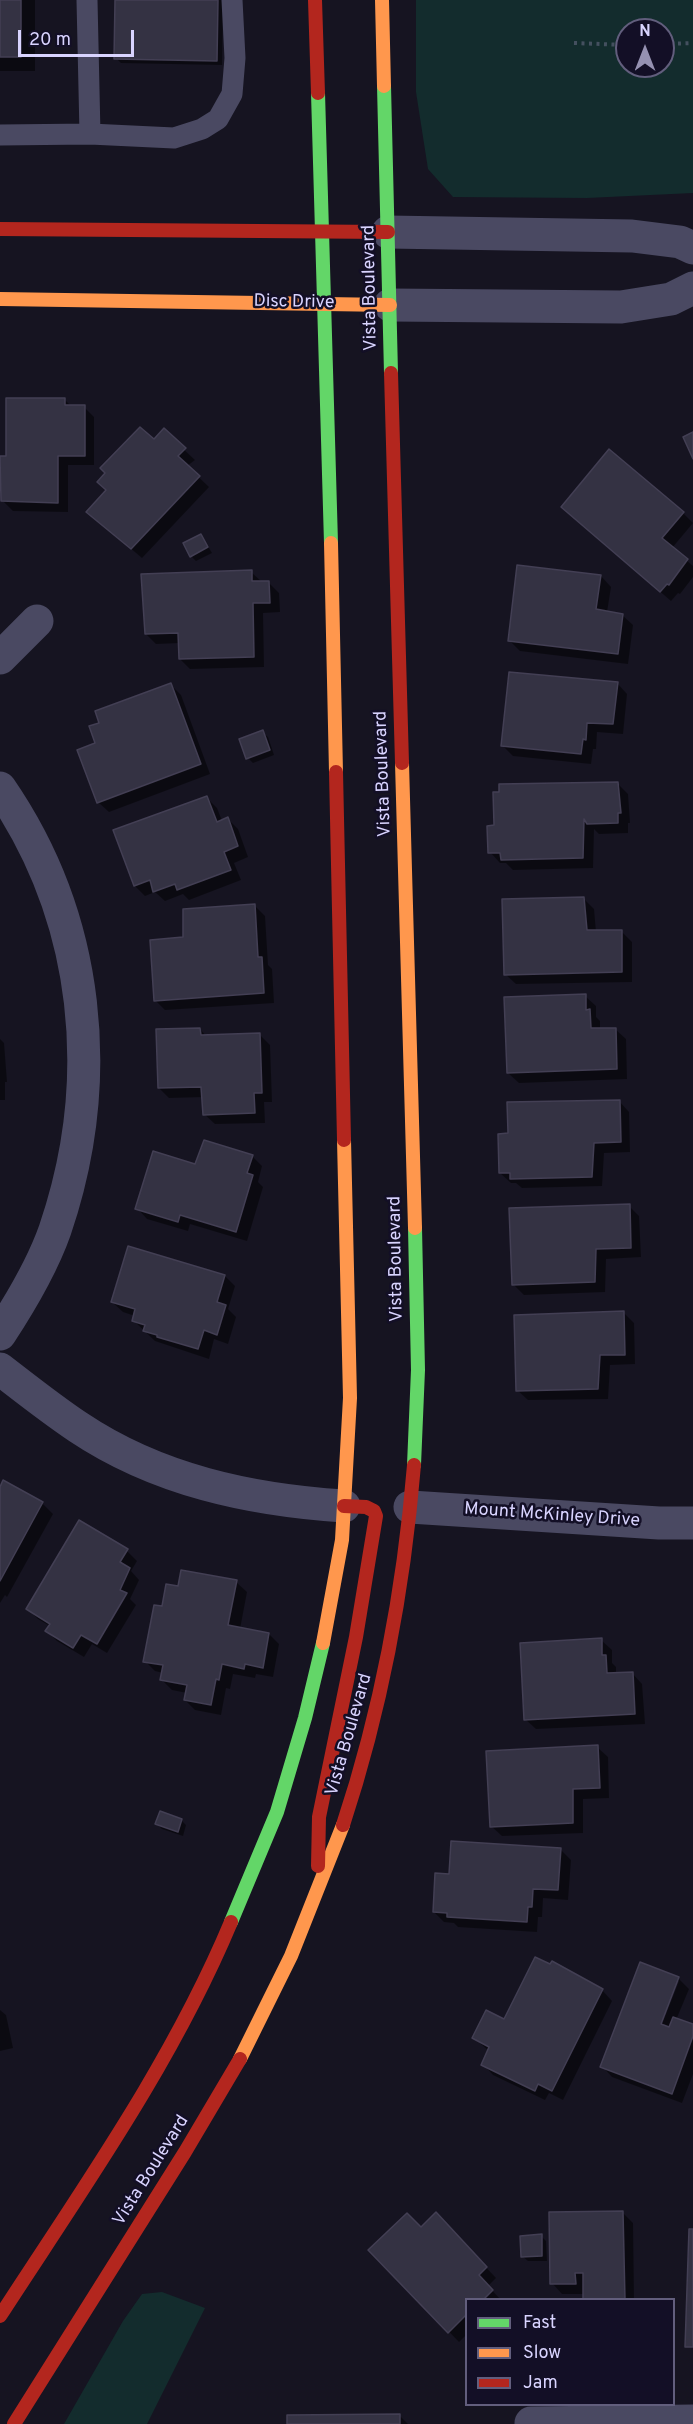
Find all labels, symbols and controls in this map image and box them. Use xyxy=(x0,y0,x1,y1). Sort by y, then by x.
scale bar xyxy=(21,18,136,56)
north arrow xyxy=(615,18,675,78)
text: N xyxy=(639,22,651,42)
text: 20 m xyxy=(29,29,71,52)
street label: Vista Boulevard xyxy=(359,225,383,351)
street label: Disc Drive xyxy=(253,291,335,315)
street label: Vista Boulevard xyxy=(371,711,397,837)
street label: Vista Boulevard xyxy=(385,1196,409,1322)
street label: Mount McKinley Drive xyxy=(463,1499,641,1533)
street label: Vista Boulevard xyxy=(322,1671,378,1799)
street label: Vista Boulevard xyxy=(109,2112,195,2230)
legend xyxy=(465,2298,675,2406)
text: Fast xyxy=(523,2312,556,2335)
text: Slow xyxy=(523,2342,561,2365)
text: Jam xyxy=(523,2372,558,2395)

